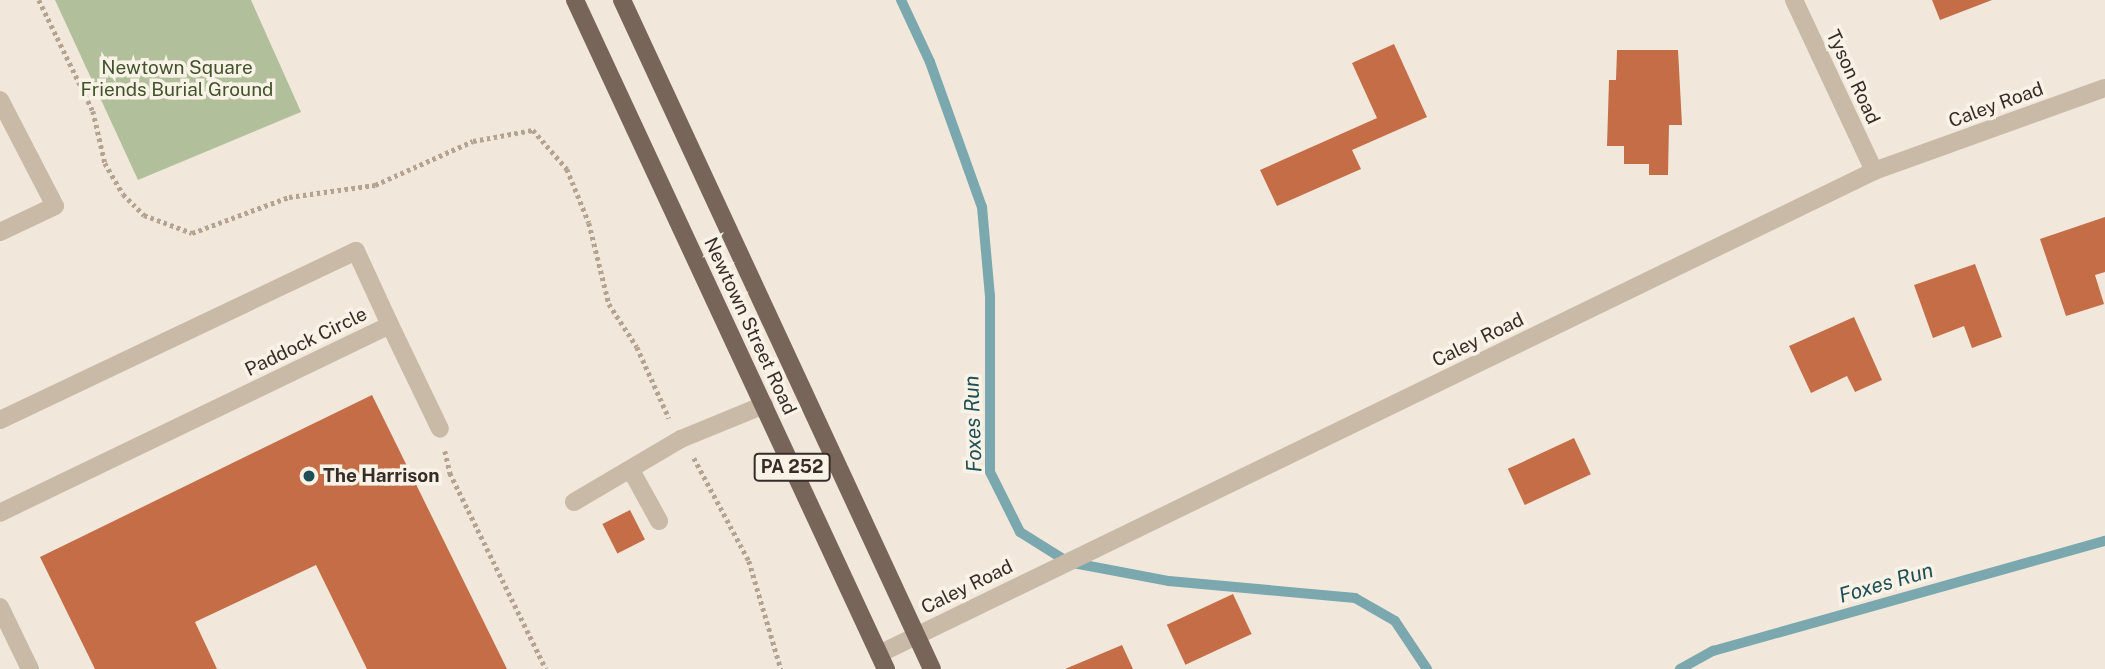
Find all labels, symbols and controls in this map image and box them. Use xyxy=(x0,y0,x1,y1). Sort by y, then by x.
street label: Tyson Road xyxy=(1821,26,1885,128)
park label: Newtown Square Friends Burial Ground xyxy=(81,57,273,101)
street label: Caley Road xyxy=(1946,77,2046,133)
street label: Newtown Street Road xyxy=(699,234,801,418)
street label: Paddock Circle xyxy=(241,303,371,381)
street label: Caley Road xyxy=(1428,308,1528,372)
water label: Foxes Run xyxy=(959,375,987,473)
road number: PA 252 xyxy=(754,452,830,481)
place label: The Harrison xyxy=(323,465,440,487)
marker: The Harrison xyxy=(301,468,317,484)
street label: Caley Road xyxy=(917,555,1017,619)
water label: Foxes Run xyxy=(1836,557,1936,609)

